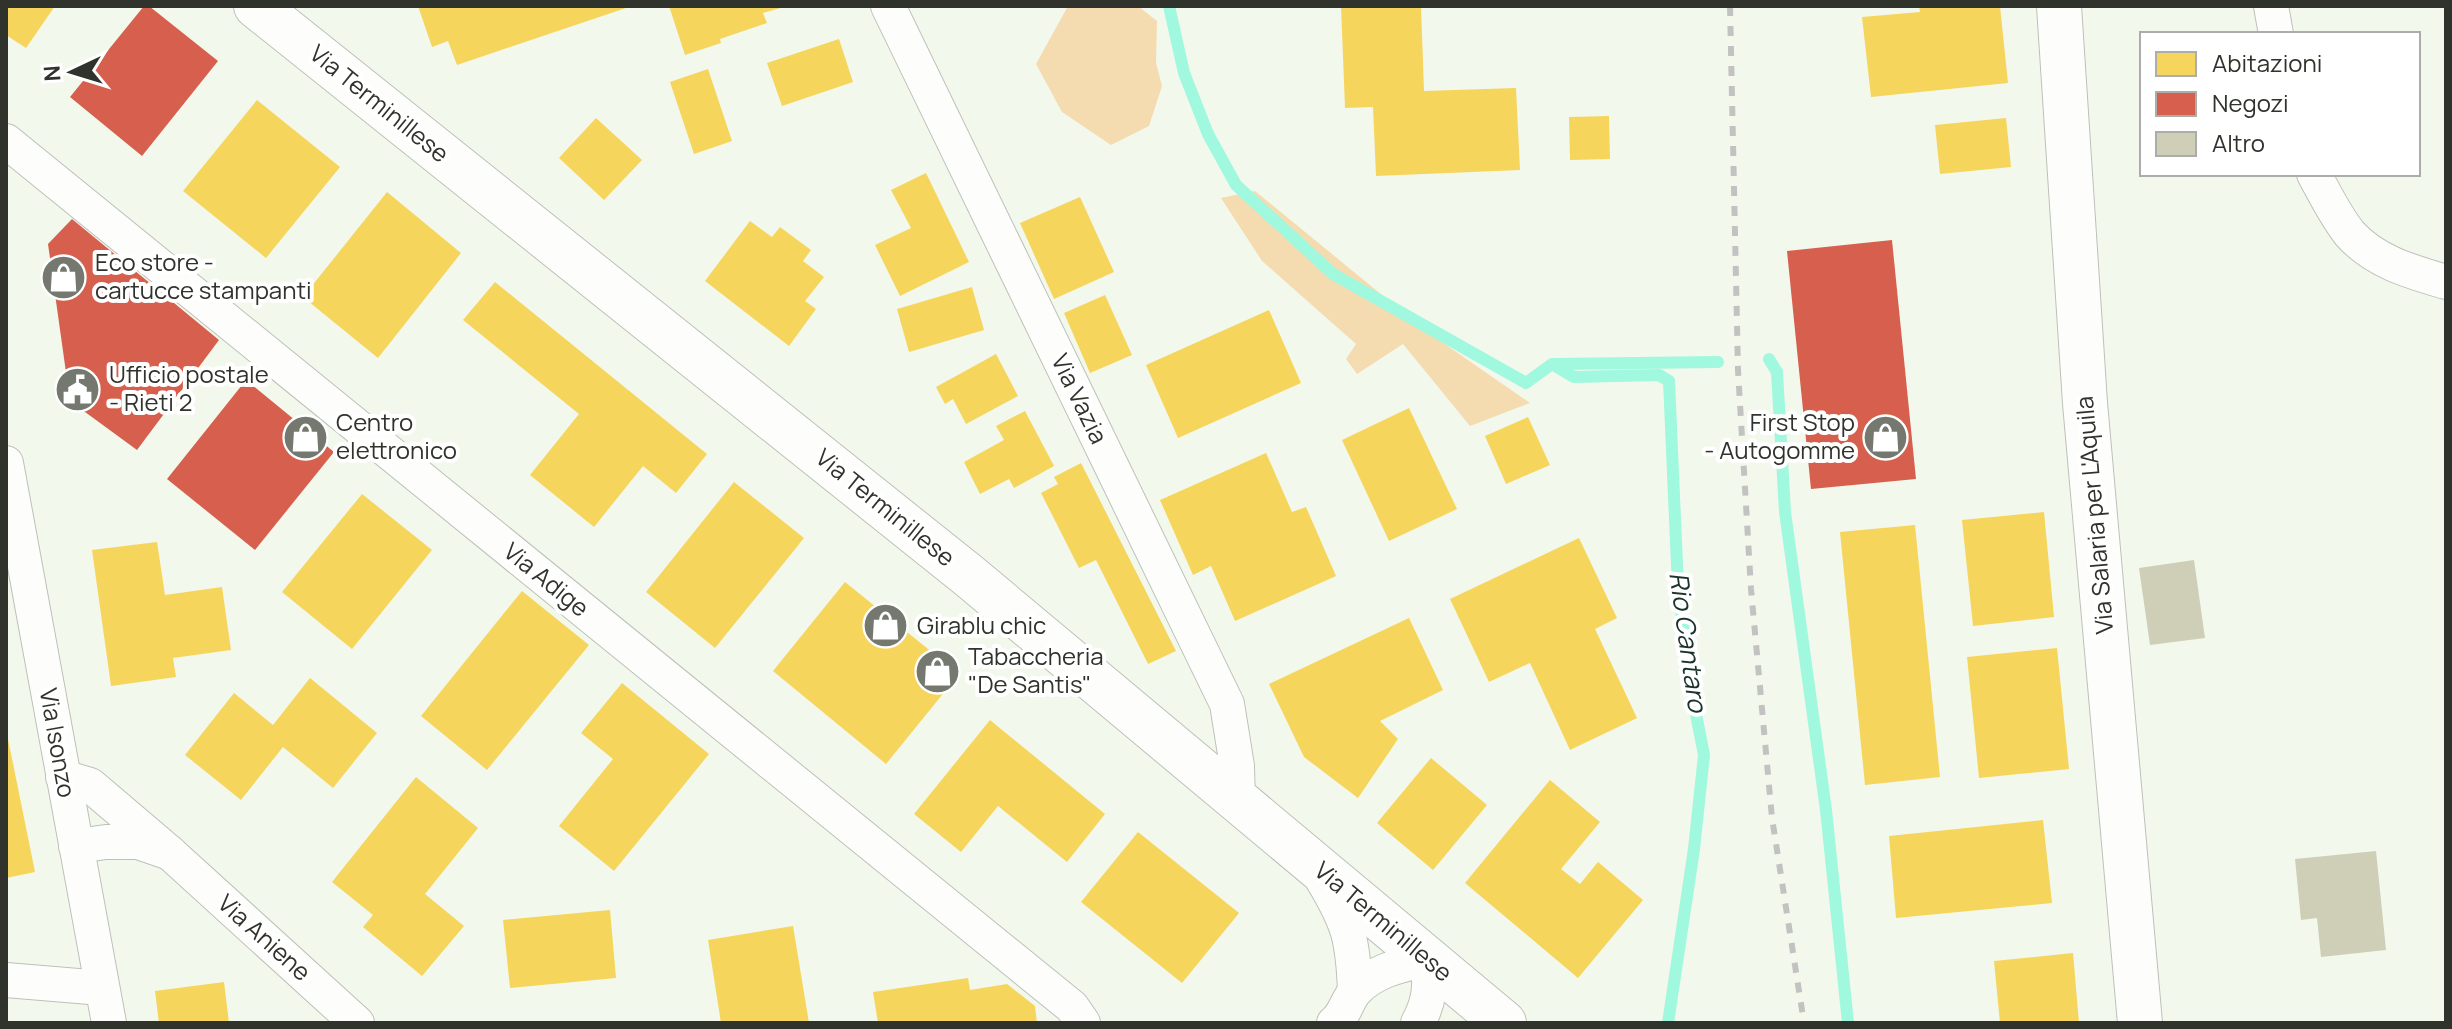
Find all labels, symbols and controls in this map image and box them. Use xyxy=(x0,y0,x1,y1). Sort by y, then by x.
north arrow xyxy=(32,32,112,112)
legend xyxy=(2140,32,2420,176)
street label: Via Terminillese xyxy=(303,36,457,169)
text: Abitazioni xyxy=(2212,46,2322,79)
text: N xyxy=(37,64,68,82)
text: Negozi xyxy=(2212,86,2289,119)
text: Altro xyxy=(2212,126,2265,159)
place label: Eco store - cartucce stampanti xyxy=(95,245,312,306)
shop icon: Eco store - cartucce stampanti xyxy=(40,253,88,301)
street label: Via Vazia xyxy=(1044,348,1116,449)
place label: Ufficio postale - Rieti 2 xyxy=(109,357,269,418)
public building icon: Ufficio postale - Rieti 2 xyxy=(54,365,102,413)
street label: Via Salaria per L'Aquila xyxy=(2067,395,2120,635)
place label: Centro elettronico xyxy=(336,405,457,466)
place label: First Stop - Autogomme xyxy=(1704,405,1855,466)
shop icon: Centro elettronico xyxy=(281,413,329,461)
shop icon: First Stop - Autogomme xyxy=(1862,413,1910,461)
street label: Via Terminillese xyxy=(809,440,963,573)
street label: Via Adige xyxy=(497,534,597,623)
water label: Rio Cantaro xyxy=(1661,570,1717,716)
shop icon: Girablu chic xyxy=(862,602,910,650)
place label: Girablu chic xyxy=(917,608,1046,641)
place label: Tabaccheria "De Santis" xyxy=(968,639,1104,700)
shop icon: Tabaccheria "De Santis" xyxy=(913,647,961,695)
street label: Via Isonzo xyxy=(33,686,84,800)
street label: Via Terminillese xyxy=(1308,853,1460,988)
street label: Via Aniene xyxy=(211,886,319,988)

